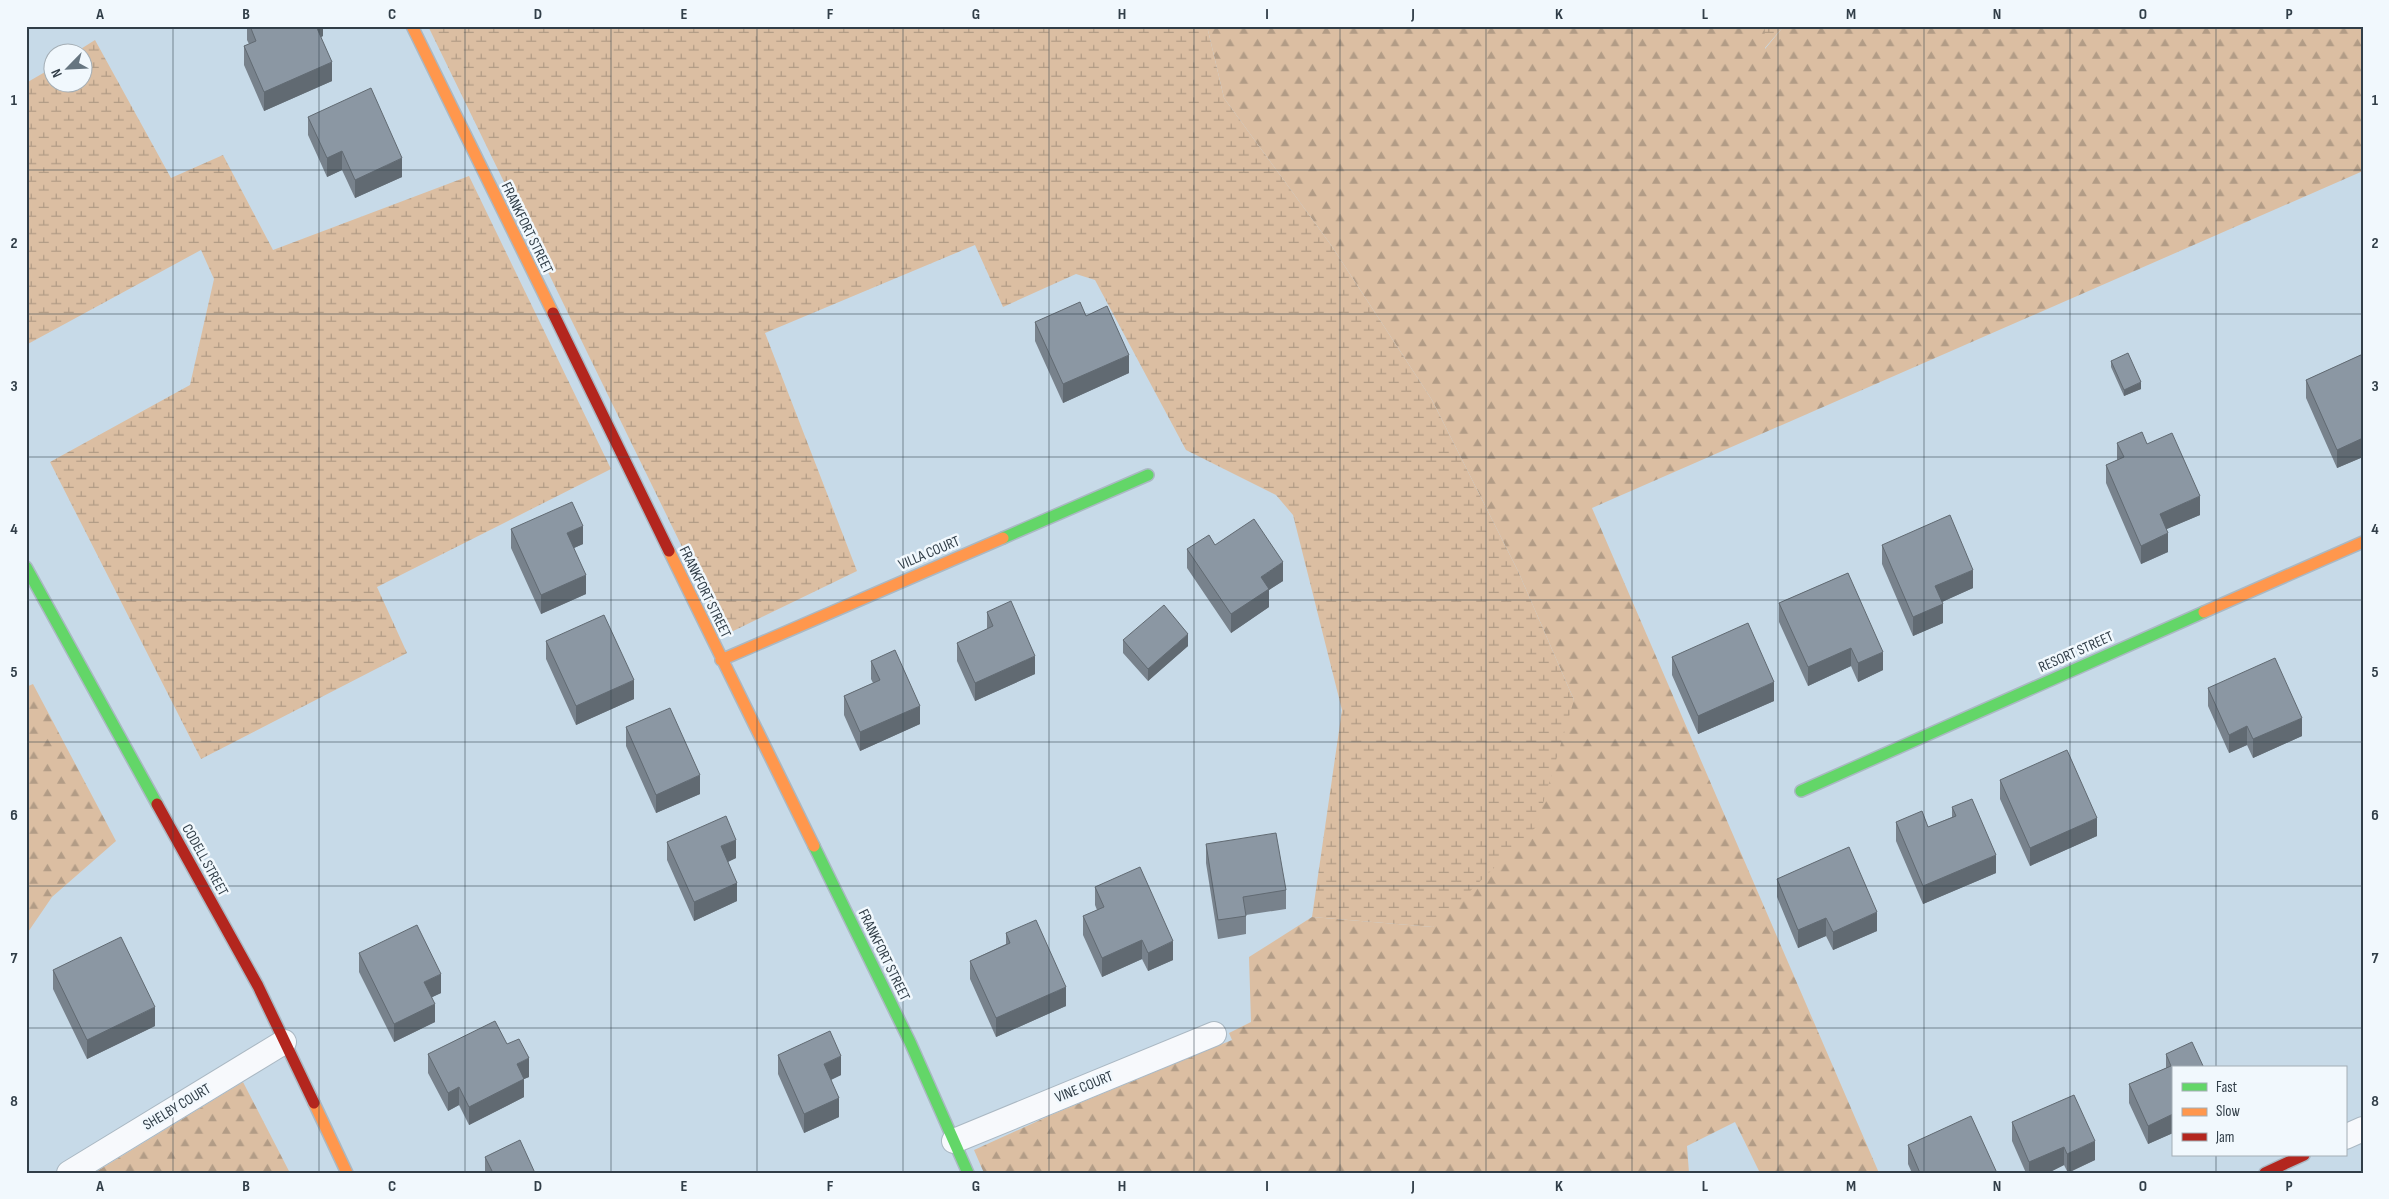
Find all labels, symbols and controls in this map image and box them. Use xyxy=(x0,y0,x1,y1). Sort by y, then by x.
text: A xyxy=(95,5,104,24)
text: B xyxy=(242,5,250,24)
text: C xyxy=(388,5,396,24)
text: D xyxy=(534,5,542,24)
text: E xyxy=(681,5,688,24)
text: F xyxy=(827,5,834,24)
text: G xyxy=(972,5,980,24)
text: H xyxy=(1118,5,1126,24)
text: I xyxy=(1265,5,1269,24)
text: J xyxy=(1410,5,1415,24)
text: K xyxy=(1555,5,1563,24)
text: L xyxy=(1702,5,1709,24)
text: M xyxy=(1846,5,1856,24)
text: N xyxy=(1993,5,2001,24)
text: O xyxy=(2139,5,2147,24)
text: P xyxy=(2285,5,2293,24)
north arrow xyxy=(42,42,92,92)
text: N xyxy=(47,66,66,80)
text: 1 xyxy=(11,91,18,110)
text: 1 xyxy=(2372,91,2379,110)
street label: FRANKFORT STREET xyxy=(497,179,557,277)
text: 2 xyxy=(10,234,18,253)
text: 2 xyxy=(2371,234,2379,253)
text: 3 xyxy=(10,377,18,396)
text: 3 xyxy=(2371,377,2379,396)
text: 4 xyxy=(10,520,18,539)
text: 4 xyxy=(2371,520,2379,539)
street label: VILLA COURT xyxy=(896,532,962,574)
street label: FRANKFORT STREET xyxy=(675,543,735,641)
street label: RESORT STREET xyxy=(2036,627,2116,677)
text: 5 xyxy=(10,663,18,682)
text: 5 xyxy=(2371,663,2379,682)
text: 6 xyxy=(10,806,18,825)
text: 6 xyxy=(2371,806,2379,825)
street label: CODELL STREET xyxy=(177,821,233,899)
street label: FRANKFORT STREET xyxy=(854,906,914,1004)
text: 7 xyxy=(11,949,18,968)
text: 7 xyxy=(2372,949,2379,968)
legend xyxy=(2172,1066,2346,1156)
street label: VINE COURT xyxy=(1052,1067,1116,1107)
text: Fast xyxy=(2216,1078,2238,1097)
street label: SHELBY COURT xyxy=(140,1079,214,1135)
text: 8 xyxy=(10,1092,18,1111)
text: 8 xyxy=(2371,1092,2379,1111)
text: Slow xyxy=(2216,1102,2240,1121)
text: Jam xyxy=(2215,1128,2234,1147)
text: A xyxy=(95,1177,104,1196)
text: B xyxy=(242,1177,250,1196)
text: C xyxy=(388,1177,396,1196)
text: D xyxy=(534,1177,542,1196)
text: E xyxy=(681,1177,688,1196)
text: F xyxy=(827,1177,834,1196)
text: G xyxy=(972,1177,980,1196)
text: H xyxy=(1118,1177,1126,1196)
text: I xyxy=(1265,1177,1269,1196)
text: J xyxy=(1410,1177,1415,1196)
text: K xyxy=(1555,1177,1563,1196)
text: L xyxy=(1702,1177,1709,1196)
text: M xyxy=(1846,1177,1856,1196)
text: N xyxy=(1993,1177,2001,1196)
text: O xyxy=(2139,1177,2147,1196)
text: P xyxy=(2285,1177,2293,1196)

